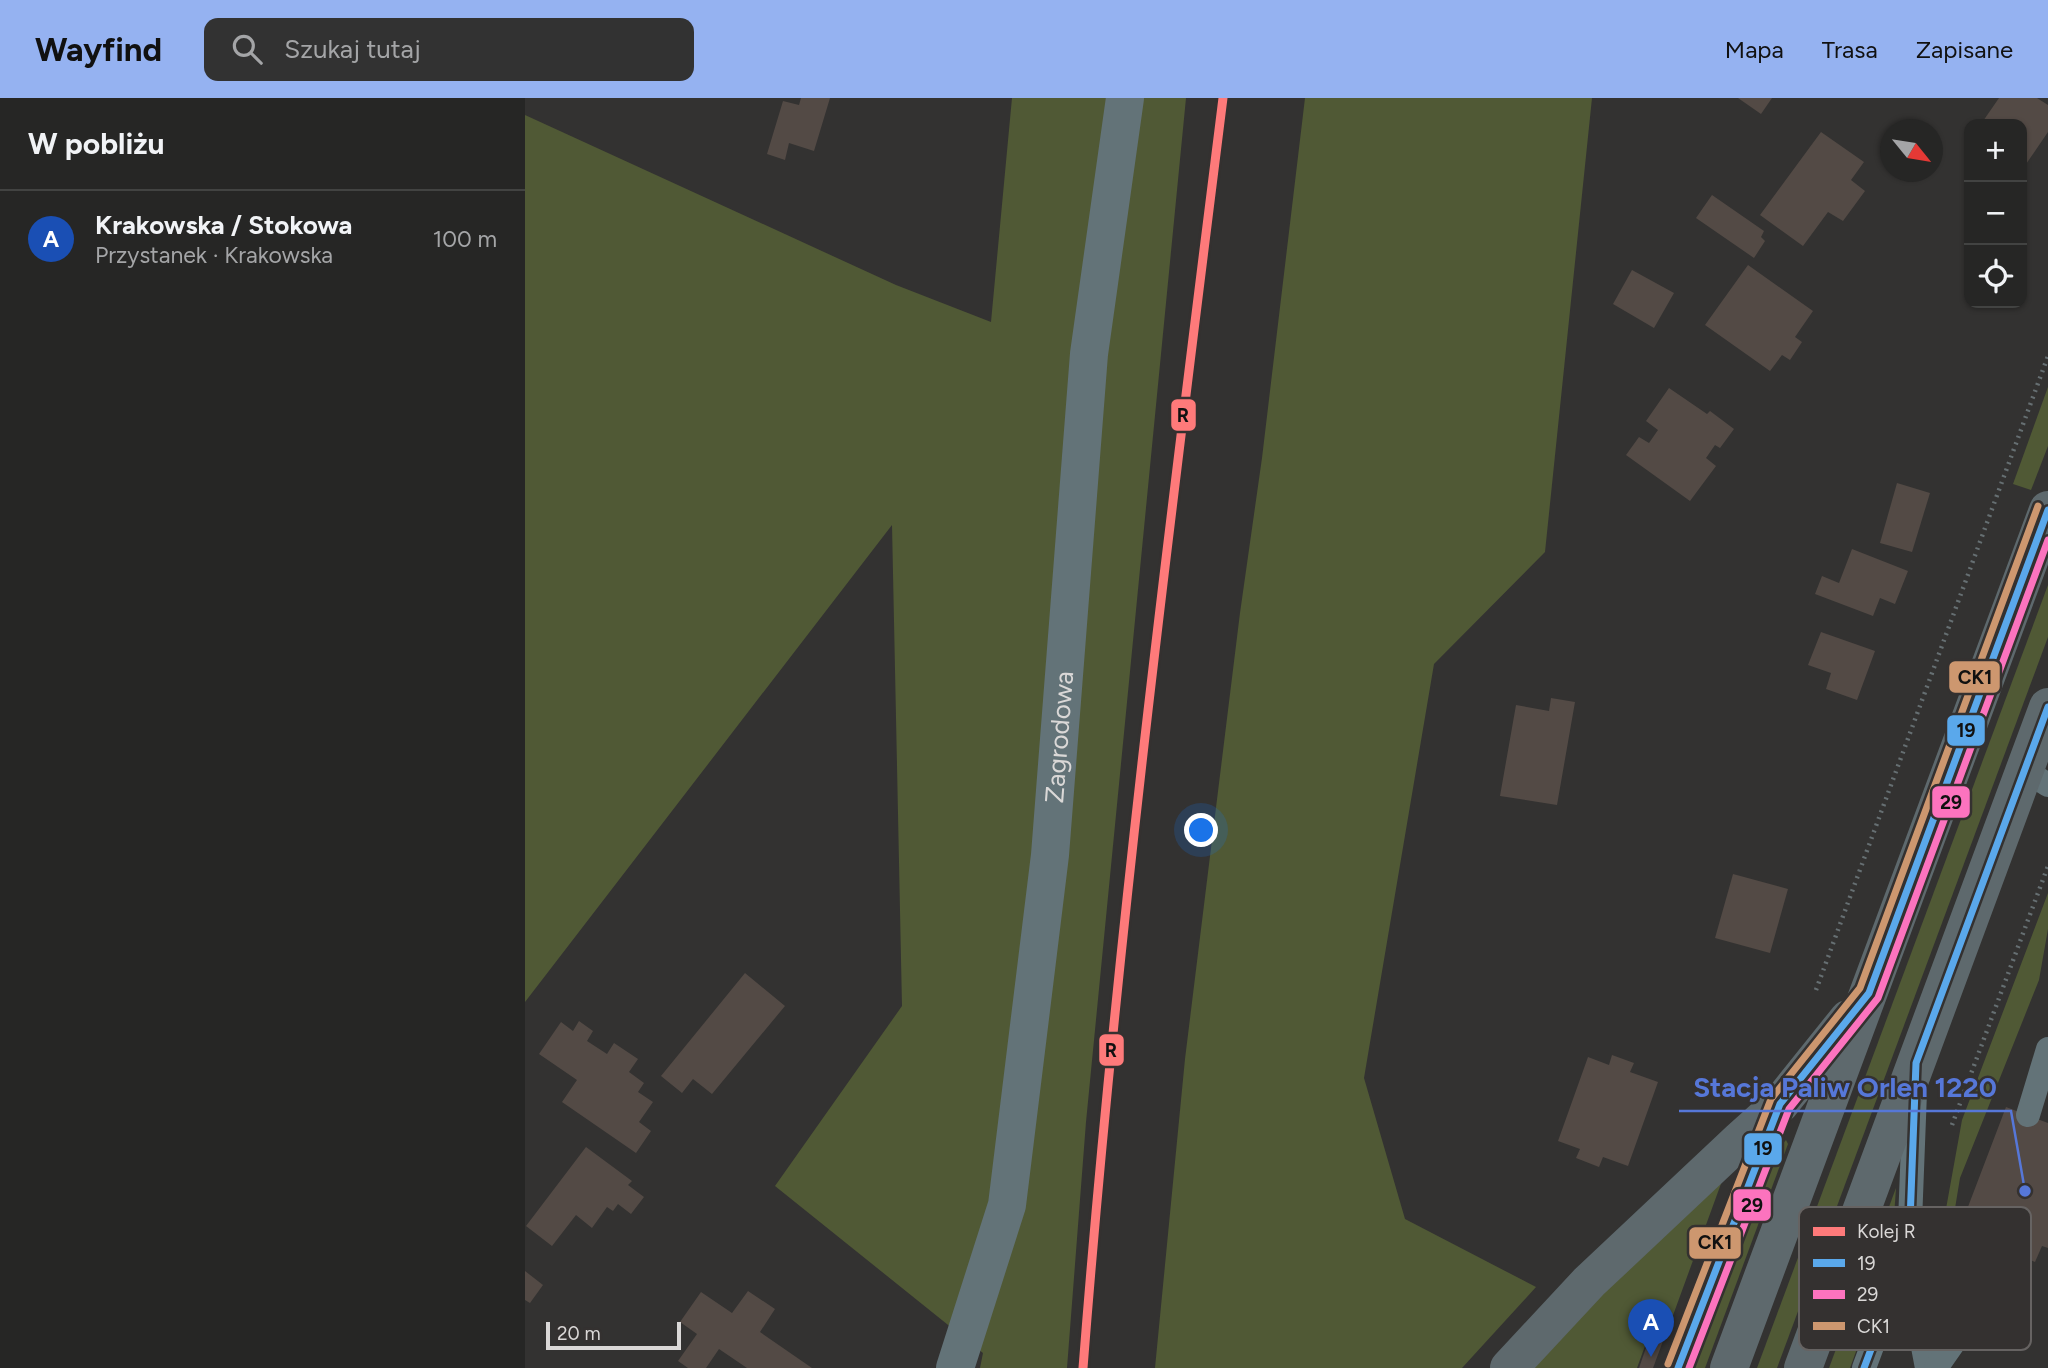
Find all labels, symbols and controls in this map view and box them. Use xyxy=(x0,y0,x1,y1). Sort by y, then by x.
search box xyxy=(204,18,694,81)
text: Wayfind xyxy=(35,30,162,69)
icon: search xyxy=(228,30,266,68)
text: Szukaj tutaj xyxy=(284,33,421,65)
text: Mapa xyxy=(1725,35,1784,64)
text: Trasa xyxy=(1822,35,1878,64)
text: Zapisane xyxy=(1916,35,2013,64)
north arrow xyxy=(1880,119,1943,182)
map controls xyxy=(1964,119,2027,308)
button: + xyxy=(1964,119,2027,182)
text: W pobliżu xyxy=(28,125,165,162)
button: − xyxy=(1964,182,2027,245)
text: Krakowska / Stokowa xyxy=(95,209,352,241)
text: A xyxy=(43,225,59,253)
text: 100 m xyxy=(433,225,497,253)
text: Przystanek · Krakowska xyxy=(95,241,333,269)
button: locate xyxy=(1964,245,2027,308)
line badge: R xyxy=(1170,398,1197,432)
text: R xyxy=(1177,404,1189,427)
line badge: CK1 xyxy=(1948,660,2001,694)
text: CK1 xyxy=(1958,666,1992,689)
street label: Zagrodowa xyxy=(1038,670,1080,804)
line badge: 19 xyxy=(1946,714,1986,747)
text: 19 xyxy=(1956,719,1976,742)
line badge: 29 xyxy=(1931,785,1971,819)
text: 29 xyxy=(1940,791,1962,814)
your location xyxy=(1184,813,1218,847)
line badge: R xyxy=(1098,1033,1125,1067)
text: R xyxy=(1105,1039,1117,1062)
callout: Stacja Paliw Orlen 1220 xyxy=(1679,1062,2011,1111)
text: Stacja Paliw Orlen 1220 xyxy=(1693,1070,1997,1104)
line badge: 19 xyxy=(1743,1132,1783,1166)
text: 19 xyxy=(1753,1137,1773,1160)
line badge: 29 xyxy=(1732,1188,1772,1222)
text: 29 xyxy=(1741,1194,1763,1217)
legend xyxy=(1799,1207,2031,1350)
text: Kolej R xyxy=(1857,1220,1916,1243)
line badge: CK1 xyxy=(1688,1226,1742,1260)
text: CK1 xyxy=(1698,1231,1732,1254)
text: 19 xyxy=(1857,1252,1876,1275)
text: 29 xyxy=(1857,1283,1878,1306)
pin: A xyxy=(1628,1299,1674,1357)
text: CK1 xyxy=(1857,1315,1890,1338)
scale bar xyxy=(546,1319,681,1351)
text: 20 m xyxy=(557,1322,601,1345)

